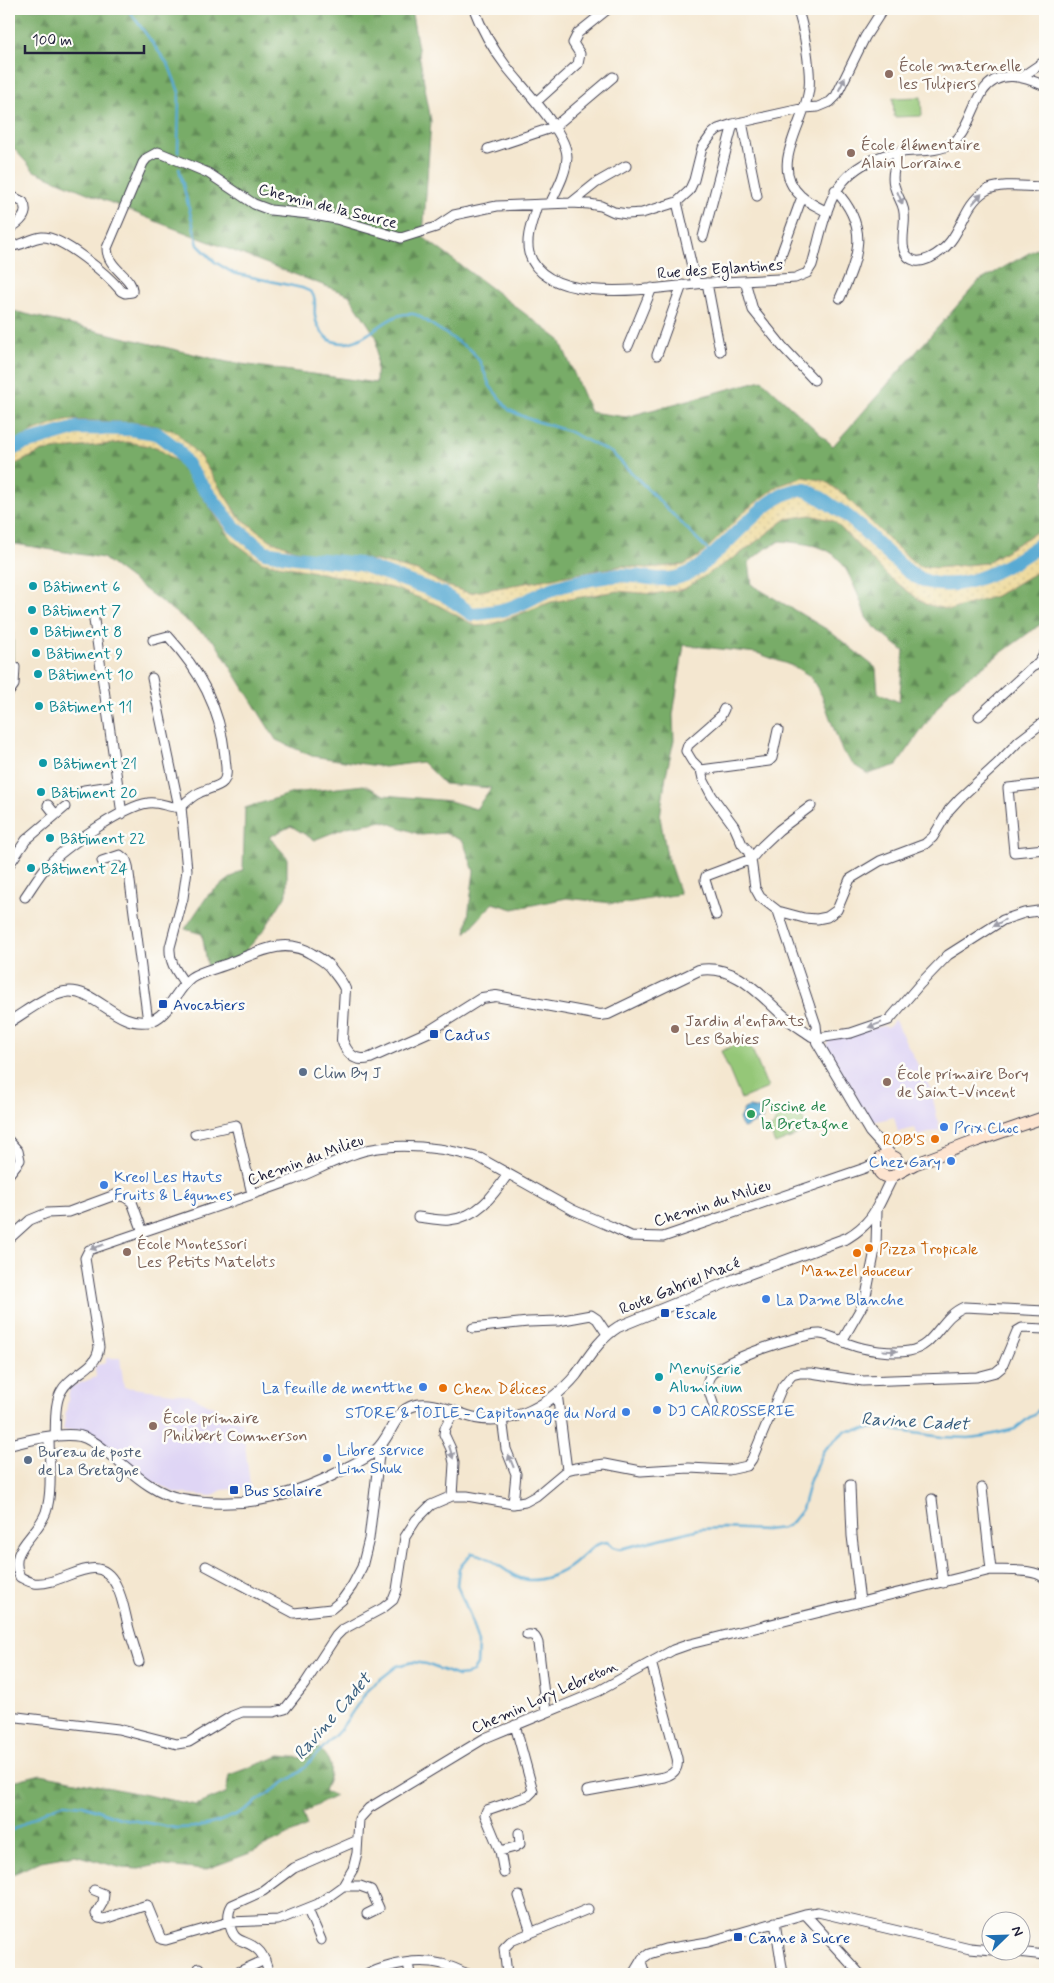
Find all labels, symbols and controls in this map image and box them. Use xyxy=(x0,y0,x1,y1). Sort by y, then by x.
scale bar xyxy=(25,22,144,54)
text: 100 m xyxy=(32,31,72,51)
place label: École maternelle les Tulipiers xyxy=(899,56,1023,95)
marker: École maternelle les Tulipiers xyxy=(883,68,895,80)
one-way arrow xyxy=(838,76,846,91)
place label: École élémentaire Alain Lorraine xyxy=(861,135,981,174)
marker: École élémentaire Alain Lorraine xyxy=(845,147,857,159)
street label: Chemin de la Source xyxy=(256,179,399,234)
one-way arrow xyxy=(896,191,904,206)
one-way arrow xyxy=(971,193,983,205)
street label: Rue des Eglantines xyxy=(657,255,784,285)
place label: Bâtiment 6 xyxy=(43,577,121,598)
marker: Bâtiment 6 xyxy=(27,580,39,592)
place label: Bâtiment 7 xyxy=(42,601,121,622)
marker: Bâtiment 7 xyxy=(26,604,38,616)
place label: Bâtiment 8 xyxy=(44,622,122,643)
marker: Bâtiment 8 xyxy=(28,625,40,637)
place label: Bâtiment 9 xyxy=(46,644,123,665)
marker: Bâtiment 9 xyxy=(30,647,42,659)
place label: Bâtiment 10 xyxy=(48,665,134,686)
marker: Bâtiment 10 xyxy=(32,668,44,680)
place label: Bâtiment 11 xyxy=(49,697,132,718)
marker: Bâtiment 11 xyxy=(33,700,45,712)
place label: Bâtiment 21 xyxy=(53,754,137,775)
marker: Bâtiment 21 xyxy=(37,757,49,769)
place label: Bâtiment 20 xyxy=(51,783,137,804)
marker: Bâtiment 20 xyxy=(35,786,47,798)
place label: Bâtiment 22 xyxy=(60,829,146,850)
marker: Bâtiment 22 xyxy=(44,832,56,844)
place label: Bâtiment 24 xyxy=(41,859,128,880)
marker: Bâtiment 24 xyxy=(25,862,37,874)
one-way arrow xyxy=(992,919,1006,928)
place label: Avocatiers xyxy=(173,995,245,1016)
marker: Avocatiers xyxy=(157,998,169,1010)
place label: Jardin d'enfants Les Babies xyxy=(685,1011,804,1050)
one-way arrow xyxy=(867,1021,882,1029)
marker: Jardin d'enfants Les Babies xyxy=(669,1023,681,1035)
place label: Cactus xyxy=(444,1025,490,1046)
marker: Cactus xyxy=(428,1028,440,1040)
place label: Clim By J xyxy=(313,1063,382,1084)
place label: École primaire Bory de Saint-Vincent xyxy=(897,1064,1029,1103)
marker: Clim By J xyxy=(297,1066,309,1078)
marker: École primaire Bory de Saint-Vincent xyxy=(881,1076,893,1088)
place label: Piscine de la Bretagne xyxy=(761,1096,849,1136)
marker: Piscine de la Bretagne xyxy=(745,1108,757,1120)
place label: Prix Choc xyxy=(954,1118,1019,1139)
marker: Prix Choc xyxy=(938,1121,950,1133)
street label: Chemin du Milieu xyxy=(245,1130,366,1191)
place label: ROB'S xyxy=(883,1130,925,1151)
marker: ROB'S xyxy=(929,1133,941,1145)
place label: Chez Gary xyxy=(869,1152,941,1173)
marker: Chez Gary xyxy=(945,1155,957,1167)
place label: Kreol Les Hauts Fruits & Légumes xyxy=(114,1167,233,1206)
street label: Chemin du Milieu xyxy=(651,1175,774,1232)
marker: Kreol Les Hauts Fruits & Légumes xyxy=(98,1179,110,1191)
place label: École Montessori Les Petits Matelots xyxy=(137,1234,275,1273)
place label: Pizza Tropicale xyxy=(879,1239,979,1260)
marker: Pizza Tropicale xyxy=(863,1242,875,1254)
one-way arrow xyxy=(89,1243,104,1251)
marker: École Montessori Les Petits Matelots xyxy=(121,1246,133,1258)
marker: Mamzel douceur xyxy=(851,1247,863,1259)
street label: Route Gabriel Macé xyxy=(616,1253,743,1320)
place label: Mamzel douceur xyxy=(801,1261,913,1282)
place label: La Dame Blanche xyxy=(776,1290,904,1311)
marker: La Dame Blanche xyxy=(760,1293,772,1305)
place label: Escale xyxy=(675,1304,718,1325)
marker: Escale xyxy=(659,1307,671,1319)
one-way arrow xyxy=(882,1347,898,1355)
place label: Menuiserie Aluminium xyxy=(669,1359,743,1398)
marker: Menuiserie Aluminium xyxy=(653,1371,665,1383)
place label: La feuille de mentthe xyxy=(262,1378,413,1399)
place label: Chen Délices xyxy=(453,1379,547,1400)
marker: La feuille de mentthe xyxy=(417,1381,429,1393)
marker: Chen Délices xyxy=(437,1382,449,1394)
place label: DJ CARROSSERIE xyxy=(667,1401,795,1422)
place label: STORE & TOILE - Capitonnage du Nord xyxy=(345,1403,616,1425)
marker: DJ CARROSSERIE xyxy=(651,1404,663,1416)
marker: STORE & TOILE - Capitonnage du Nord xyxy=(620,1406,632,1418)
water label: Ravine Cadet xyxy=(860,1407,972,1437)
place label: École primaire Philibert Commerson xyxy=(163,1408,307,1447)
marker: École primaire Philibert Commerson xyxy=(147,1420,159,1432)
place label: Libre service Lim Shuk xyxy=(337,1440,424,1479)
place label: Bureau de poste de La Bretagne xyxy=(38,1442,142,1482)
one-way arrow xyxy=(448,1445,455,1460)
marker: Libre service Lim Shuk xyxy=(321,1452,333,1464)
one-way arrow xyxy=(507,1453,515,1468)
marker: Bureau de poste de La Bretagne xyxy=(22,1454,34,1466)
place label: Bus scolaire xyxy=(244,1481,323,1502)
marker: Bus scolaire xyxy=(228,1484,240,1496)
street label: Chemin Lory Lebreton xyxy=(468,1655,621,1739)
water label: Ravine Cadet xyxy=(288,1666,379,1765)
north arrow xyxy=(982,1910,1032,1960)
text: N xyxy=(1007,1924,1027,1939)
place label: Canne à Sucre xyxy=(748,1928,850,1949)
marker: Canne à Sucre xyxy=(732,1931,744,1943)

